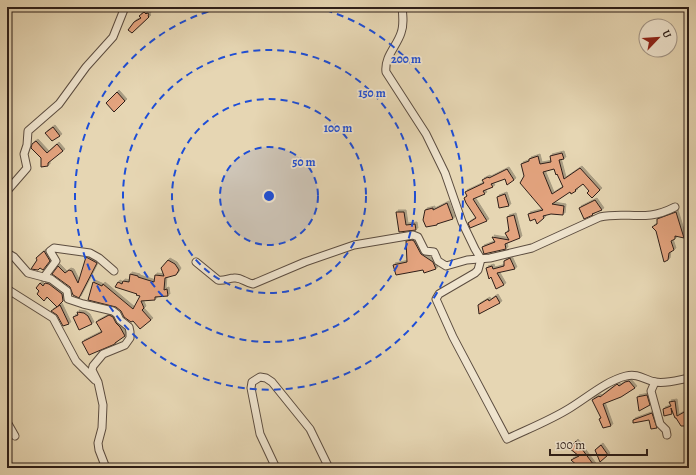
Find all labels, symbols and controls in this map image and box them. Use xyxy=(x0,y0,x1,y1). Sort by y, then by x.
north arrow xyxy=(638,18,678,58)
text: U xyxy=(658,28,675,41)
text: 200 m xyxy=(391,51,421,67)
text: 150 m xyxy=(358,85,386,101)
text: 100 m xyxy=(324,120,352,136)
text: 50 m xyxy=(292,154,316,170)
centre of rings xyxy=(262,189,276,203)
scale bar xyxy=(550,431,647,457)
text: 100 m xyxy=(556,437,585,453)

